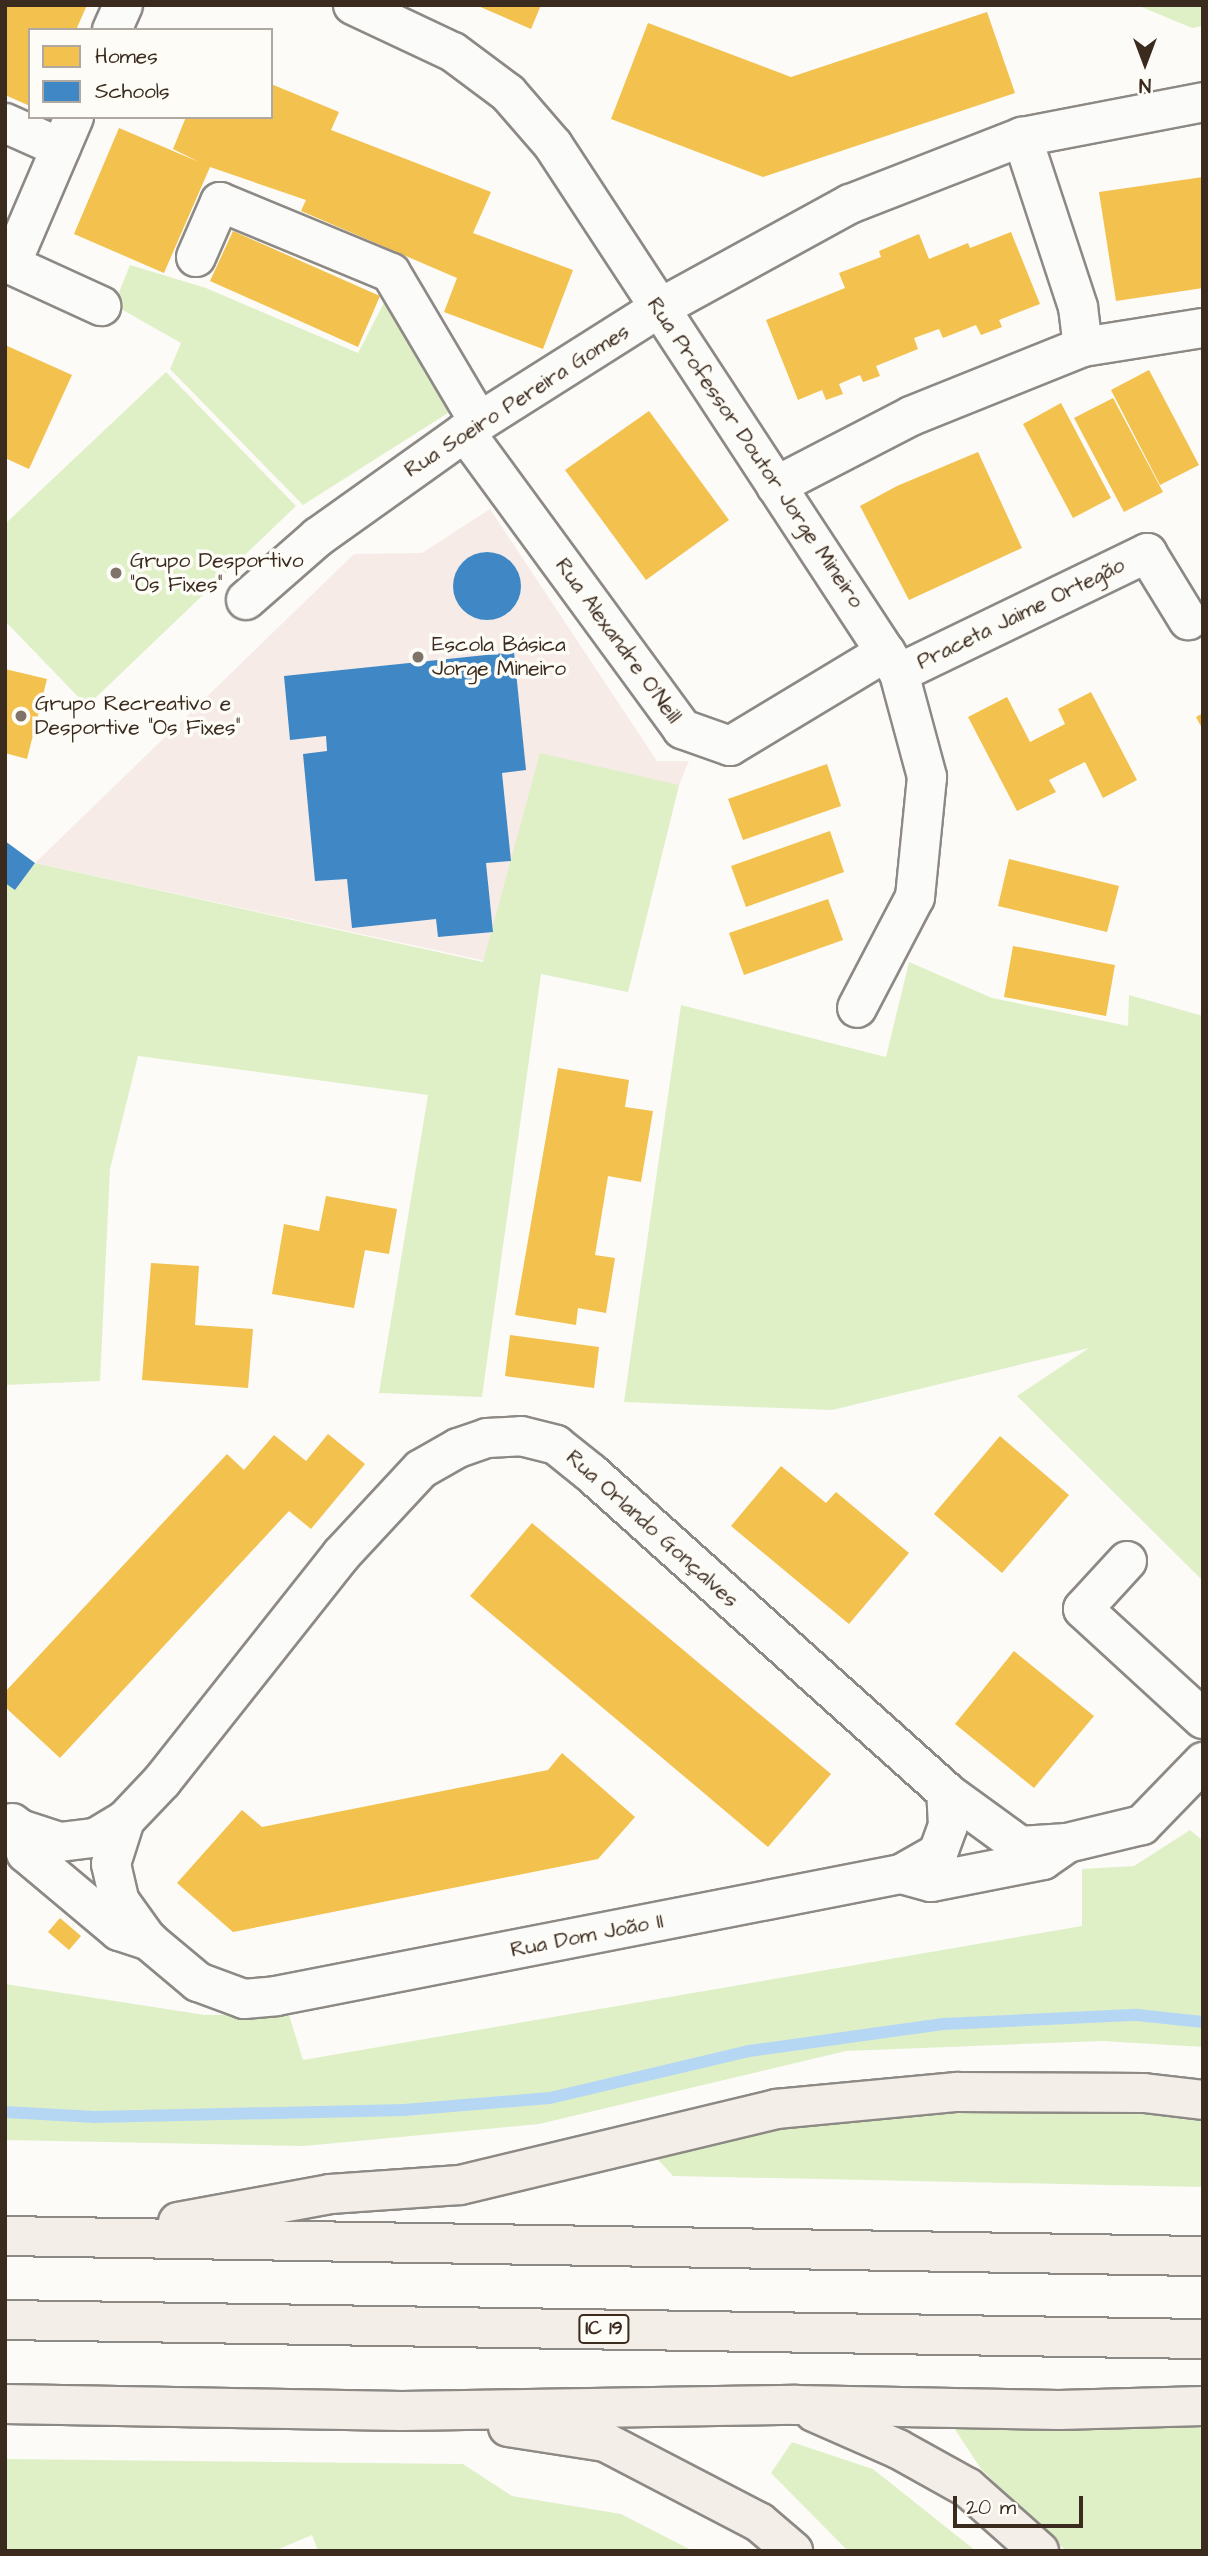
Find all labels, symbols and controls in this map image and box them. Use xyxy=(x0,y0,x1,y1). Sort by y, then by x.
legend xyxy=(28,28,273,119)
north arrow xyxy=(1110,28,1180,98)
text: Homes xyxy=(95,42,158,71)
text: N xyxy=(1139,71,1151,98)
text: Schools xyxy=(95,77,170,106)
street label: Rua Professor Doutor Jorge Mineiro xyxy=(641,293,869,613)
street label: Rua Soeiro Pereira Gomes xyxy=(400,319,634,483)
place label: Grupo Desportivo "Os Fixes" xyxy=(130,548,304,598)
street label: Praceta Jaime Ortegão xyxy=(913,553,1129,675)
street label: Rua Alexandre O'Neill xyxy=(550,554,686,728)
marker: Grupo Desportivo "Os Fixes" xyxy=(108,565,124,581)
place label: Escola Básica Jorge Mineiro xyxy=(432,632,566,682)
marker: Escola Básica Jorge Mineiro xyxy=(410,649,426,665)
place label: Grupo Recreativo e Desportive "Os Fixes" xyxy=(35,691,240,741)
marker: Grupo Recreativo e Desportive "Os Fixes" xyxy=(13,708,29,724)
street label: Rua Orlando Gonçalves xyxy=(561,1445,743,1613)
street label: Rua Dom João II xyxy=(508,1909,666,1963)
road number: IC 19 xyxy=(578,2314,630,2344)
scale bar xyxy=(956,2482,1086,2526)
text: 20 m xyxy=(966,2493,1016,2522)

